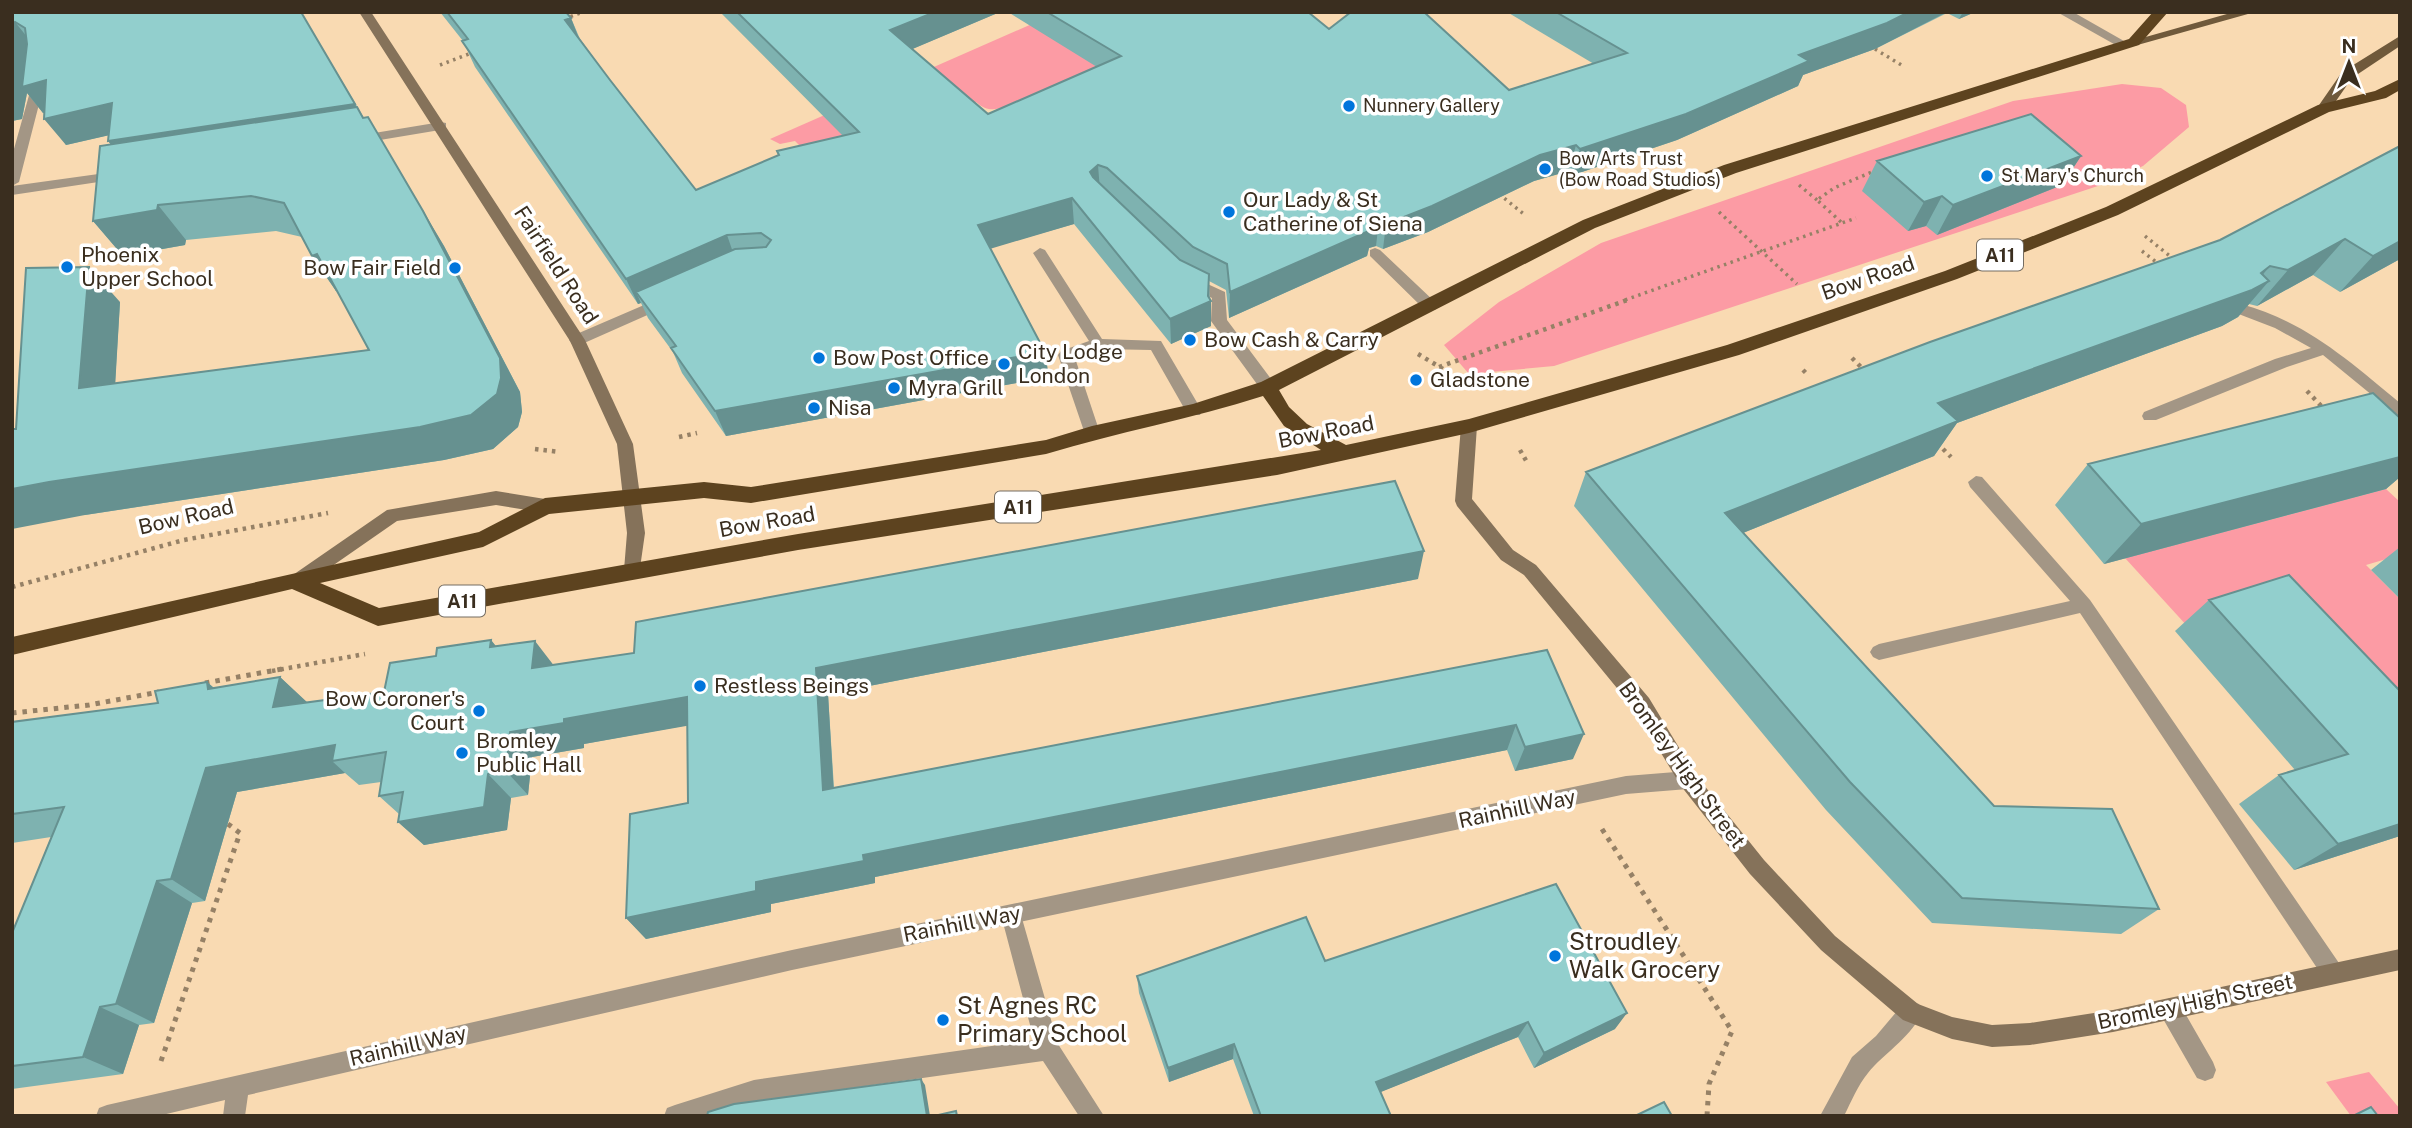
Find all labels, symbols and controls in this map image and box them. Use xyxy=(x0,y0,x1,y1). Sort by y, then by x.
north arrow xyxy=(2314,28,2384,98)
text: N xyxy=(2342,35,2356,57)
place label: Nunnery Gallery xyxy=(1363,95,1500,116)
marker: Nunnery Gallery xyxy=(1341,98,1357,114)
place label: Bow Arts Trust (Bow Road Studios) xyxy=(1559,148,1721,190)
marker: Bow Arts Trust (Bow Road Studios) xyxy=(1537,161,1553,177)
place label: St Mary's Church xyxy=(2001,165,2144,186)
marker: St Mary's Church xyxy=(1979,168,1995,184)
place label: Our Lady & St Catherine of Siena xyxy=(1243,187,1423,236)
street label: Fairfield Road xyxy=(509,201,604,328)
marker: Our Lady & St Catherine of Siena xyxy=(1221,204,1237,220)
road number: A11 xyxy=(1977,240,2023,270)
place label: Phoenix Upper School xyxy=(81,242,214,291)
street label: Bow Road xyxy=(1818,250,1918,305)
place label: Bow Fair Field xyxy=(303,255,441,280)
marker: Phoenix Upper School xyxy=(59,259,75,275)
marker: Bow Fair Field xyxy=(447,260,463,276)
place label: Bow Cash & Carry xyxy=(1204,327,1379,352)
marker: Bow Cash & Carry xyxy=(1182,332,1198,348)
place label: City Lodge London xyxy=(1018,339,1123,388)
place label: Bow Post Office xyxy=(833,345,989,370)
marker: Bow Post Office xyxy=(811,350,827,366)
marker: City Lodge London xyxy=(996,356,1012,372)
place label: Gladstone xyxy=(1430,367,1530,392)
marker: Gladstone xyxy=(1408,372,1424,388)
place label: Myra Grill xyxy=(908,375,1004,400)
marker: Myra Grill xyxy=(886,380,902,396)
place label: Nisa xyxy=(828,395,871,420)
marker: Nisa xyxy=(806,400,822,416)
street label: Bow Road xyxy=(1276,410,1376,453)
road number: A11 xyxy=(995,492,1041,522)
street label: Bow Road xyxy=(136,493,236,540)
street label: Bow Road xyxy=(717,501,817,542)
road number: A11 xyxy=(439,586,485,616)
place label: Restless Beings xyxy=(714,673,869,698)
street label: Bromley High Street xyxy=(1614,677,1751,853)
marker: Restless Beings xyxy=(692,678,708,694)
place label: Bow Coroner's Court xyxy=(325,686,465,735)
marker: Bow Coroner's Court xyxy=(471,703,487,719)
place label: Bromley Public Hall xyxy=(476,728,582,777)
marker: Bromley Public Hall xyxy=(454,745,470,761)
street label: Rainhill Way xyxy=(1456,784,1578,833)
street label: Rainhill Way xyxy=(901,900,1023,947)
place label: Stroudley Walk Grocery xyxy=(1569,927,1720,983)
marker: Stroudley Walk Grocery xyxy=(1547,948,1563,964)
street label: Bromley High Street xyxy=(2095,969,2295,1034)
place label: St Agnes RC Primary School xyxy=(957,991,1127,1047)
marker: St Agnes RC Primary School xyxy=(935,1012,951,1028)
street label: Rainhill Way xyxy=(347,1020,469,1071)

